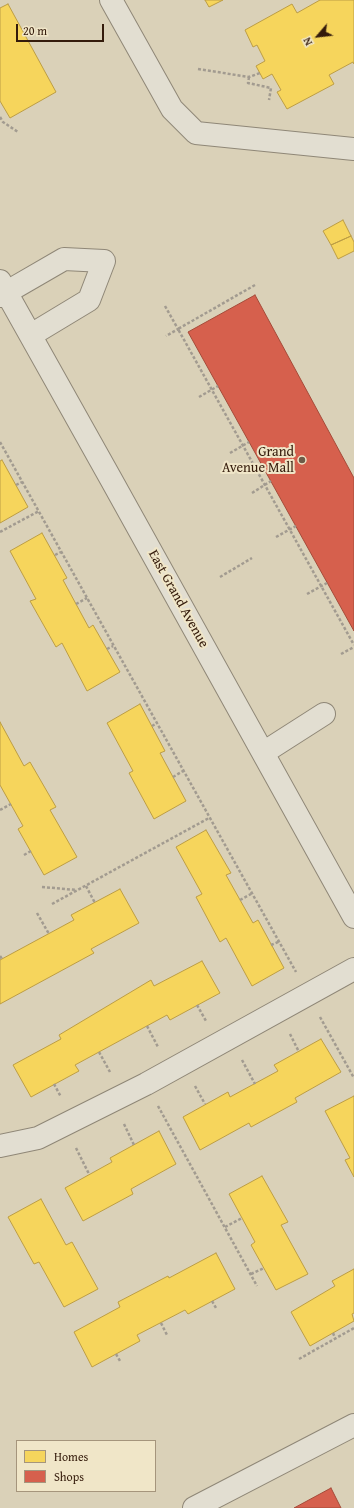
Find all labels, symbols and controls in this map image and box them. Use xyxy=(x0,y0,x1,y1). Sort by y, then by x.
scale bar xyxy=(18,16,106,42)
north arrow xyxy=(298,16,338,56)
text: 20 m xyxy=(23,22,47,39)
text: N xyxy=(299,35,316,49)
place label: Grand Avenue Mall xyxy=(222,444,294,476)
marker: Grand Avenue Mall xyxy=(297,455,307,465)
street label: East Grand Avenue xyxy=(144,547,212,651)
legend xyxy=(16,1440,156,1492)
text: Homes xyxy=(54,1448,88,1465)
text: Shops xyxy=(54,1468,84,1485)

